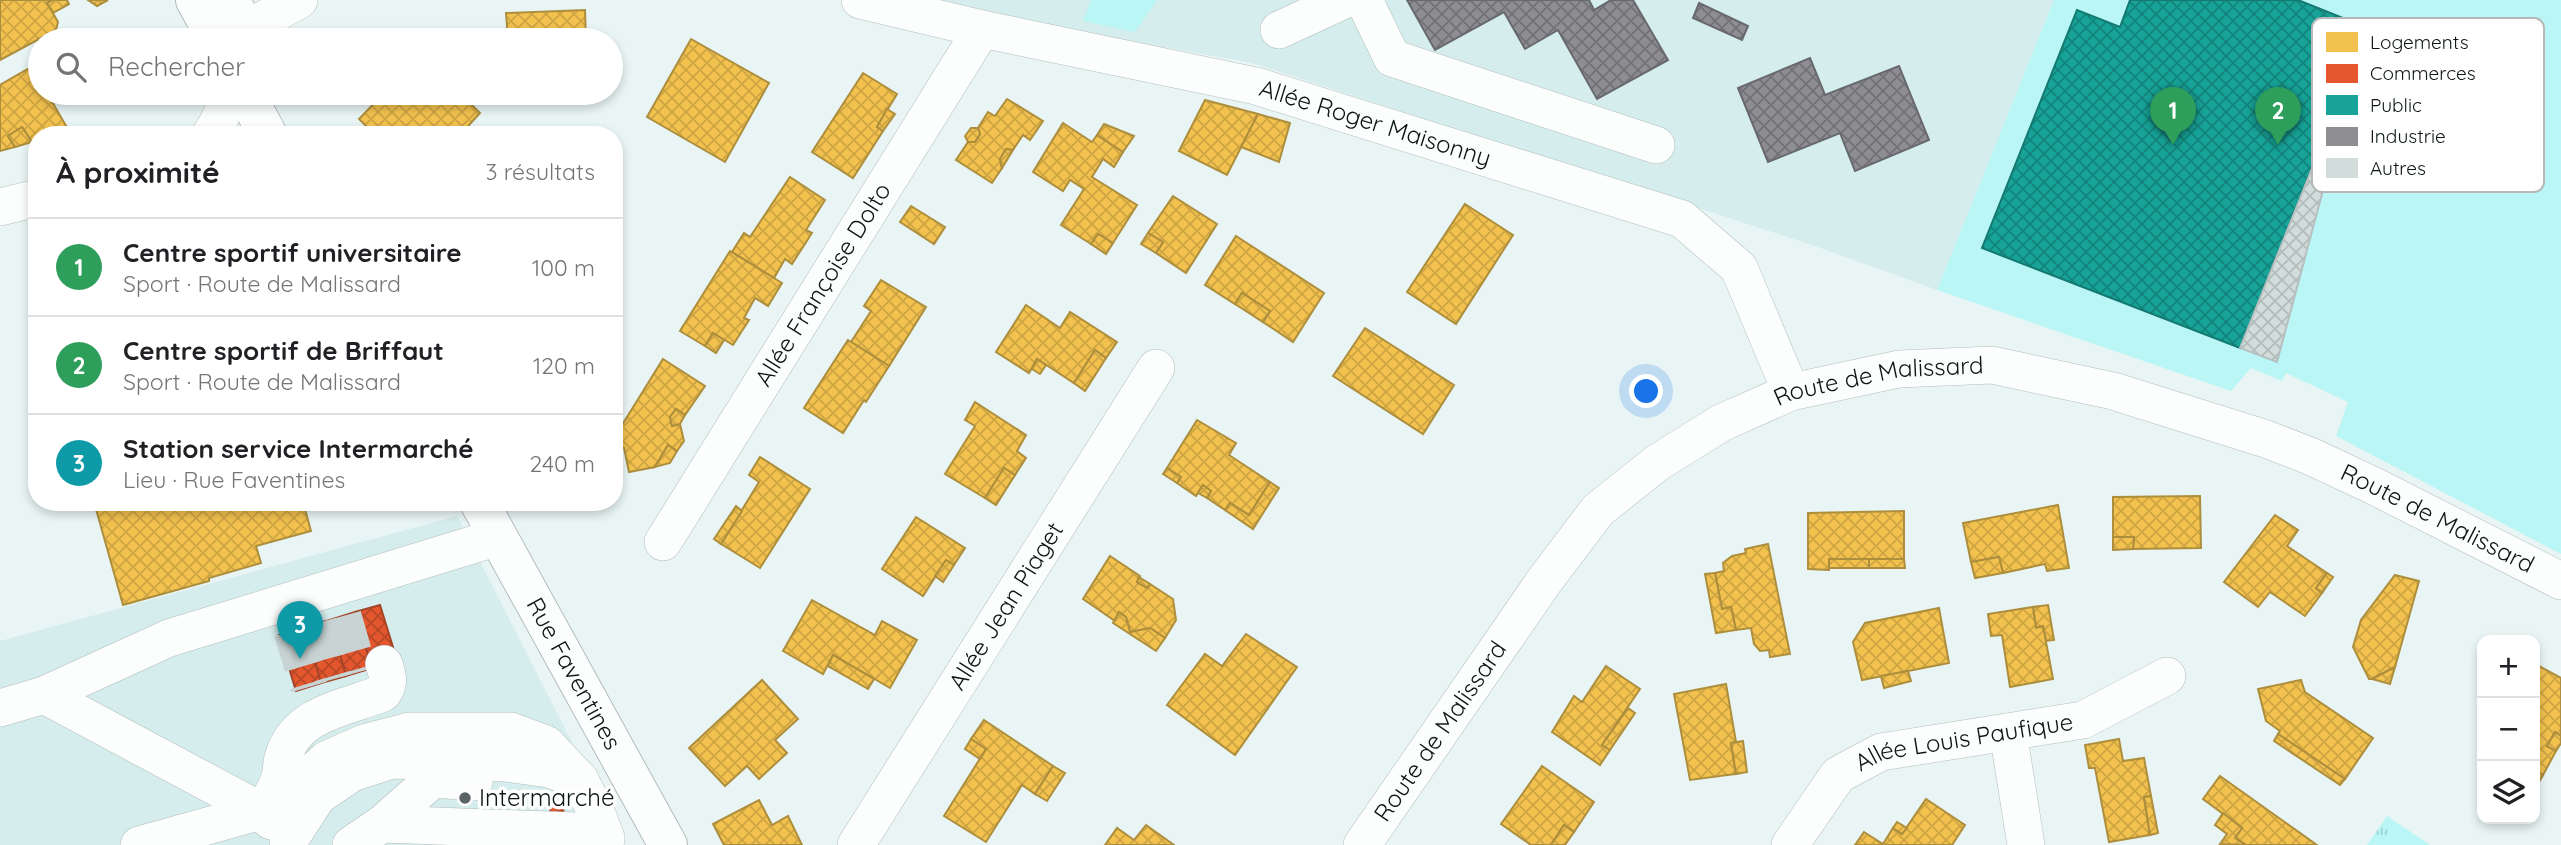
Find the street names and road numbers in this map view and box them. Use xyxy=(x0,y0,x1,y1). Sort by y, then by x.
street label: Allée Roger Maisonny xyxy=(1256,72,1495,172)
street label: Allée Françoise Dolto xyxy=(748,177,897,392)
street label: Route de Malissard xyxy=(1768,349,1984,412)
street label: Route de Malissard xyxy=(2336,457,2539,579)
street label: Allée Jean Piaget xyxy=(941,516,1069,695)
street label: Rue Faventines xyxy=(521,592,628,754)
street label: Route de Malissard xyxy=(1367,635,1512,827)
street label: Allée Louis Paufique xyxy=(1849,706,2075,777)

